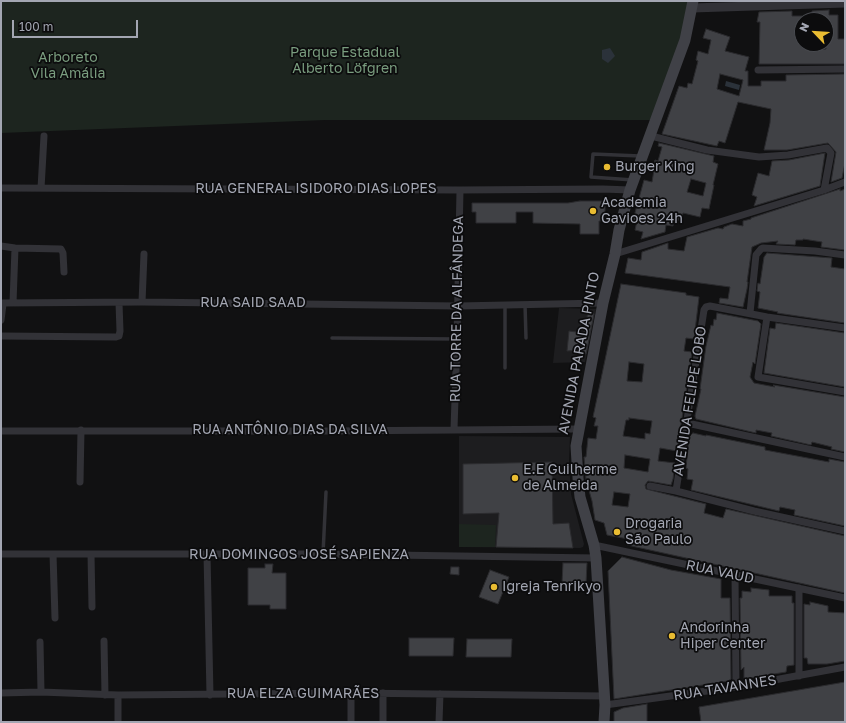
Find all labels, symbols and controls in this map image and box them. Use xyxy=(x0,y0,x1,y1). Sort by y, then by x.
scale bar xyxy=(14,12,140,38)
north arrow xyxy=(794,12,834,52)
text: 100 m xyxy=(19,19,53,34)
text: N xyxy=(796,21,811,34)
park label: Parque Estadual Alberto Löfgren xyxy=(290,45,400,78)
park label: Arboreto Vila Amália xyxy=(31,50,105,82)
place label: Burger King xyxy=(615,159,694,175)
marker: Burger King xyxy=(602,162,612,172)
street label: RUA GENERAL ISIDORO DIAS LOPES xyxy=(195,181,437,197)
place label: Academia Gavioes 24h xyxy=(601,195,683,228)
marker: Academia Gavioes 24h xyxy=(588,206,598,216)
street label: RUA TORRE DA ALFÂNDEGA xyxy=(447,216,467,402)
street label: AVENIDA PARADA PINTO xyxy=(555,270,603,436)
street label: RUA SAID SAAD xyxy=(200,295,306,311)
street label: AVENIDA FELIPE LOBO xyxy=(670,325,710,477)
street label: RUA ANTÔNIO DIAS DA SILVA xyxy=(192,422,388,438)
place label: E.E Guilherme de Almeida xyxy=(523,462,617,494)
marker: E.E Guilherme de Almeida xyxy=(510,473,520,483)
place label: Drogaria São Paulo xyxy=(625,516,692,548)
marker: Drogaria São Paulo xyxy=(612,527,622,537)
street label: RUA DOMINGOS JOSÉ SAPIENZA xyxy=(189,547,409,563)
street label: RUA VAUD xyxy=(684,557,756,587)
place label: Igreja Tenrikyo xyxy=(502,579,601,595)
marker: Igreja Tenrikyo xyxy=(489,582,499,592)
place label: Andorinha Hiper Center xyxy=(680,620,765,652)
marker: Andorinha Hiper Center xyxy=(667,631,677,641)
street label: RUA TAVANNES xyxy=(672,672,778,704)
street label: RUA ELZA GUIMARÃES xyxy=(227,686,379,702)

